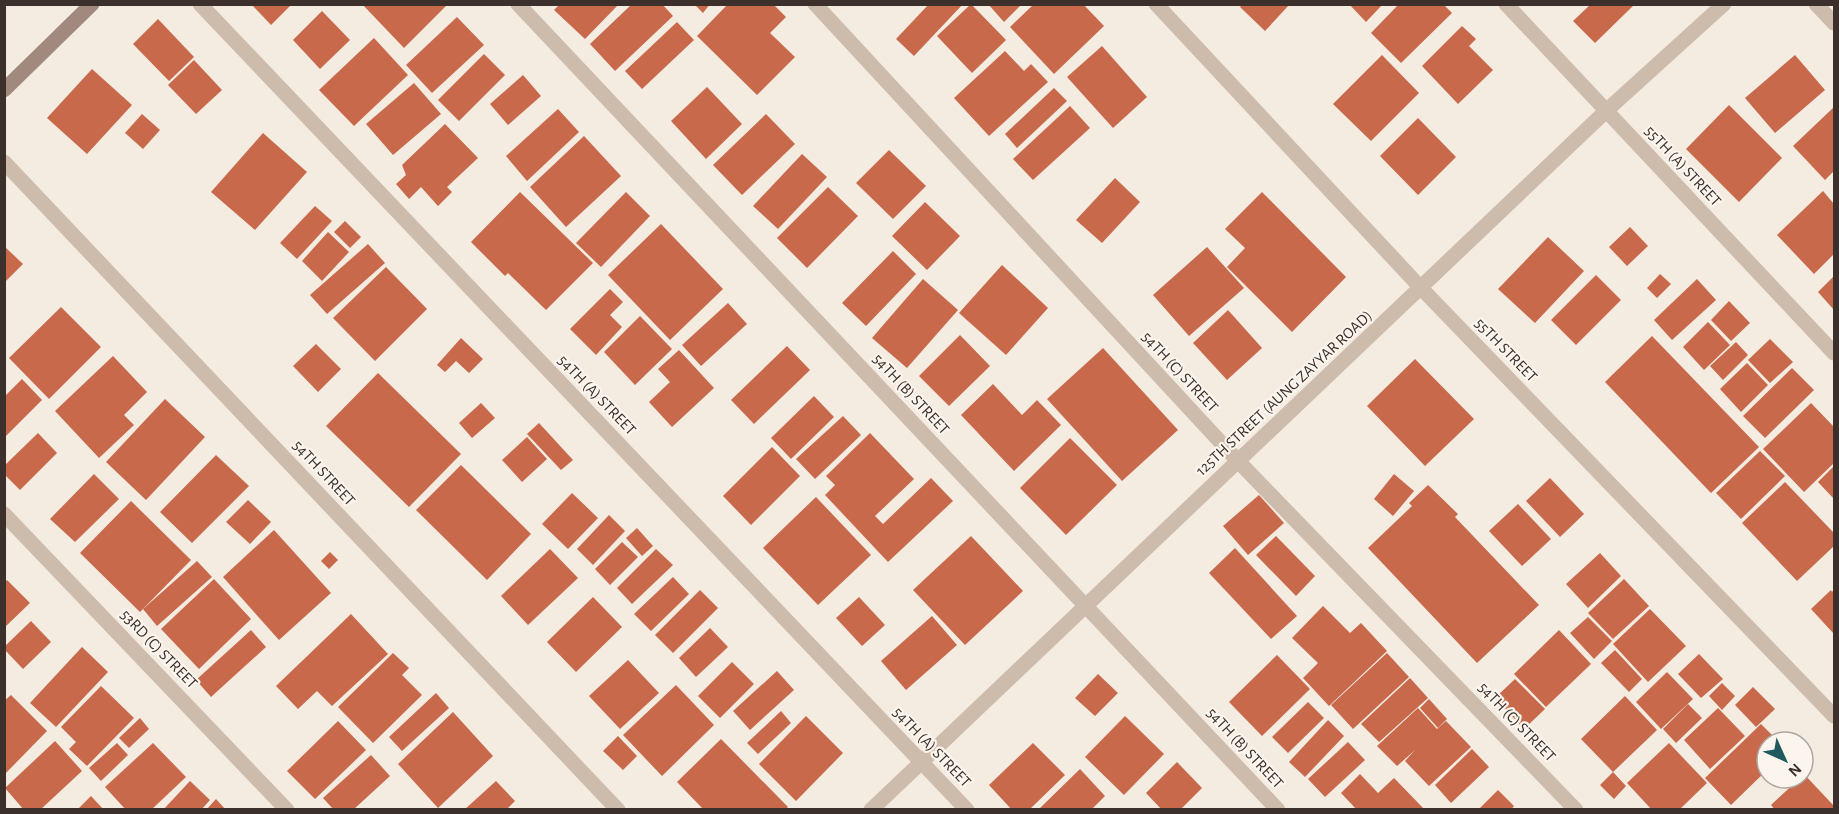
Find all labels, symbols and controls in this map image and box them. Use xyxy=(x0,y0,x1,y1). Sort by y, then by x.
street label: 55TH (A) STREET xyxy=(1642,123,1724,209)
street label: 125TH STREET (AUNG ZAYYAR ROAD) xyxy=(1193,307,1375,479)
street label: 55TH STREET xyxy=(1472,315,1540,385)
street label: 54TH (C) STREET xyxy=(1139,329,1221,415)
street label: 54TH (B) STREET xyxy=(870,351,952,438)
street label: 54TH (A) STREET xyxy=(555,352,639,438)
street label: 54TH STREET xyxy=(290,437,358,509)
street label: 53RD (C) STREET xyxy=(118,606,201,692)
street label: 54TH (C) STREET xyxy=(1475,679,1559,765)
street label: 54TH (A) STREET xyxy=(890,704,974,790)
street label: 54TH (B) STREET xyxy=(1204,705,1286,792)
north arrow xyxy=(1755,730,1815,790)
text: N xyxy=(1785,760,1804,779)

